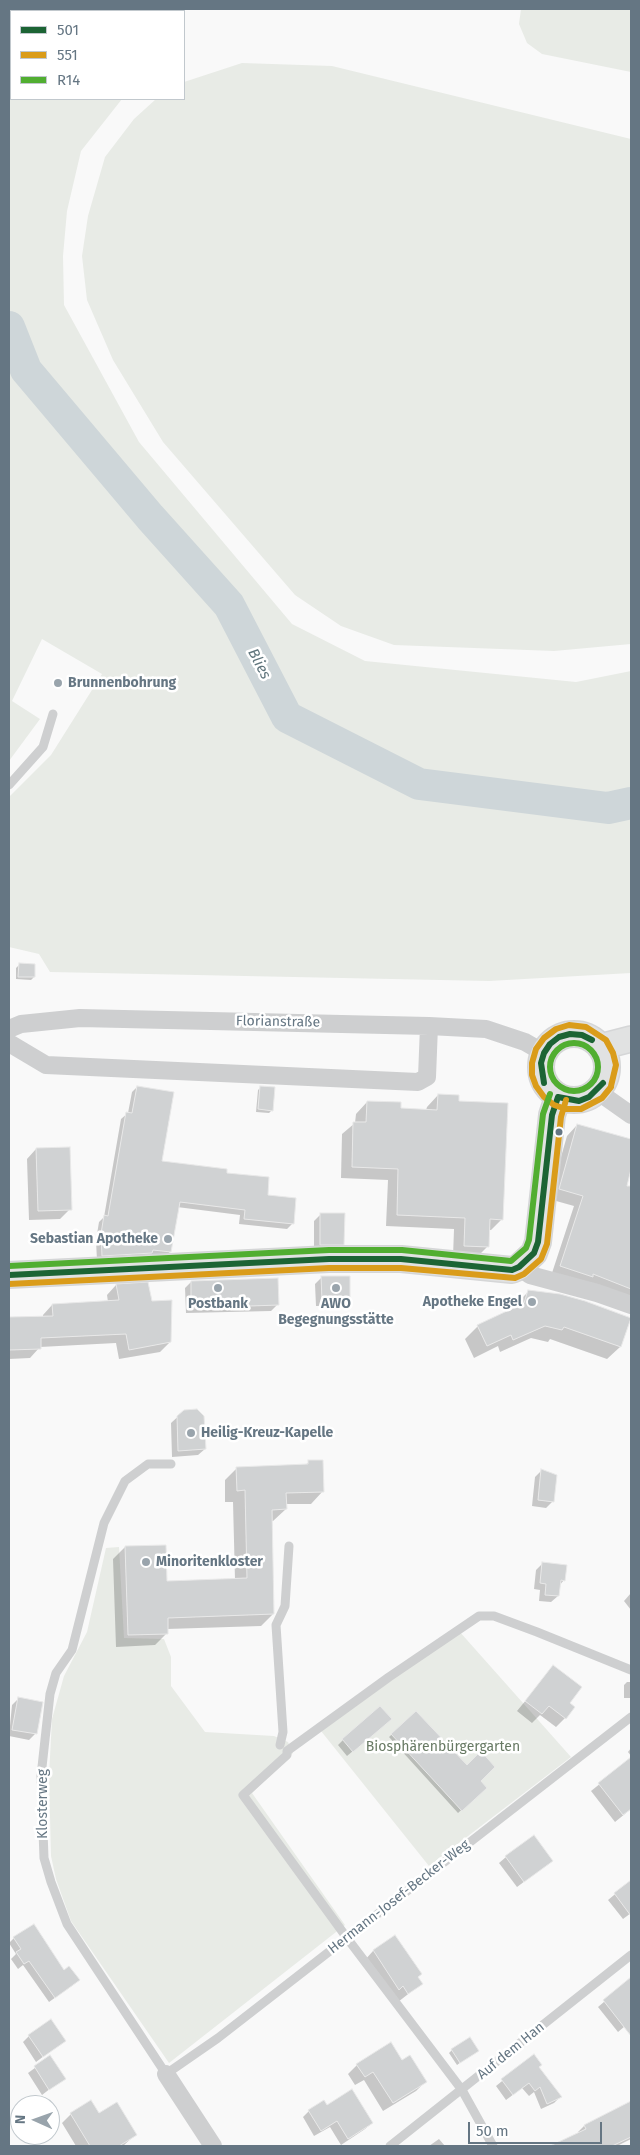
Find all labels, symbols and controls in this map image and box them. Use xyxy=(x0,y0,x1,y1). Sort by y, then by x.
legend xyxy=(10,10,185,100)
text: 501 xyxy=(57,21,79,39)
text: 551 xyxy=(57,46,78,64)
text: R14 xyxy=(57,71,80,89)
water label: Blies xyxy=(243,646,275,682)
place label: Brunnenbohrung xyxy=(68,675,176,691)
marker: Brunnenbohrung xyxy=(52,677,64,689)
street label: Florianstraße xyxy=(236,1013,320,1031)
unlabelled marker xyxy=(554,1127,564,1137)
place label: Sebastian Apotheke xyxy=(30,1231,158,1247)
marker: Sebastian Apotheke xyxy=(162,1233,174,1245)
marker: Postbank xyxy=(212,1282,224,1294)
marker: AWO Begegnungsstätte xyxy=(330,1282,342,1294)
place label: Apotheke Engel xyxy=(423,1294,522,1310)
place label: Postbank xyxy=(188,1296,248,1312)
place label: AWO Begegnungsstätte xyxy=(278,1296,394,1328)
marker: Apotheke Engel xyxy=(526,1296,538,1308)
place label: Heilig-Kreuz-Kapelle xyxy=(201,1425,333,1441)
marker: Heilig-Kreuz-Kapelle xyxy=(185,1427,197,1439)
place label: Minoritenkloster xyxy=(156,1554,263,1570)
marker: Minoritenkloster xyxy=(140,1556,152,1568)
park label: Biosphärenbürgergarten xyxy=(366,1739,520,1755)
street label: Klosterweg xyxy=(35,1769,51,1839)
street label: Hermann-Josef-Becker-Weg xyxy=(325,1836,473,1958)
street label: Auf dem Han xyxy=(474,2019,548,2083)
north arrow xyxy=(10,2095,60,2145)
scale bar xyxy=(470,2112,604,2144)
text: N xyxy=(12,2115,29,2124)
text: 50 m xyxy=(476,2122,509,2140)

